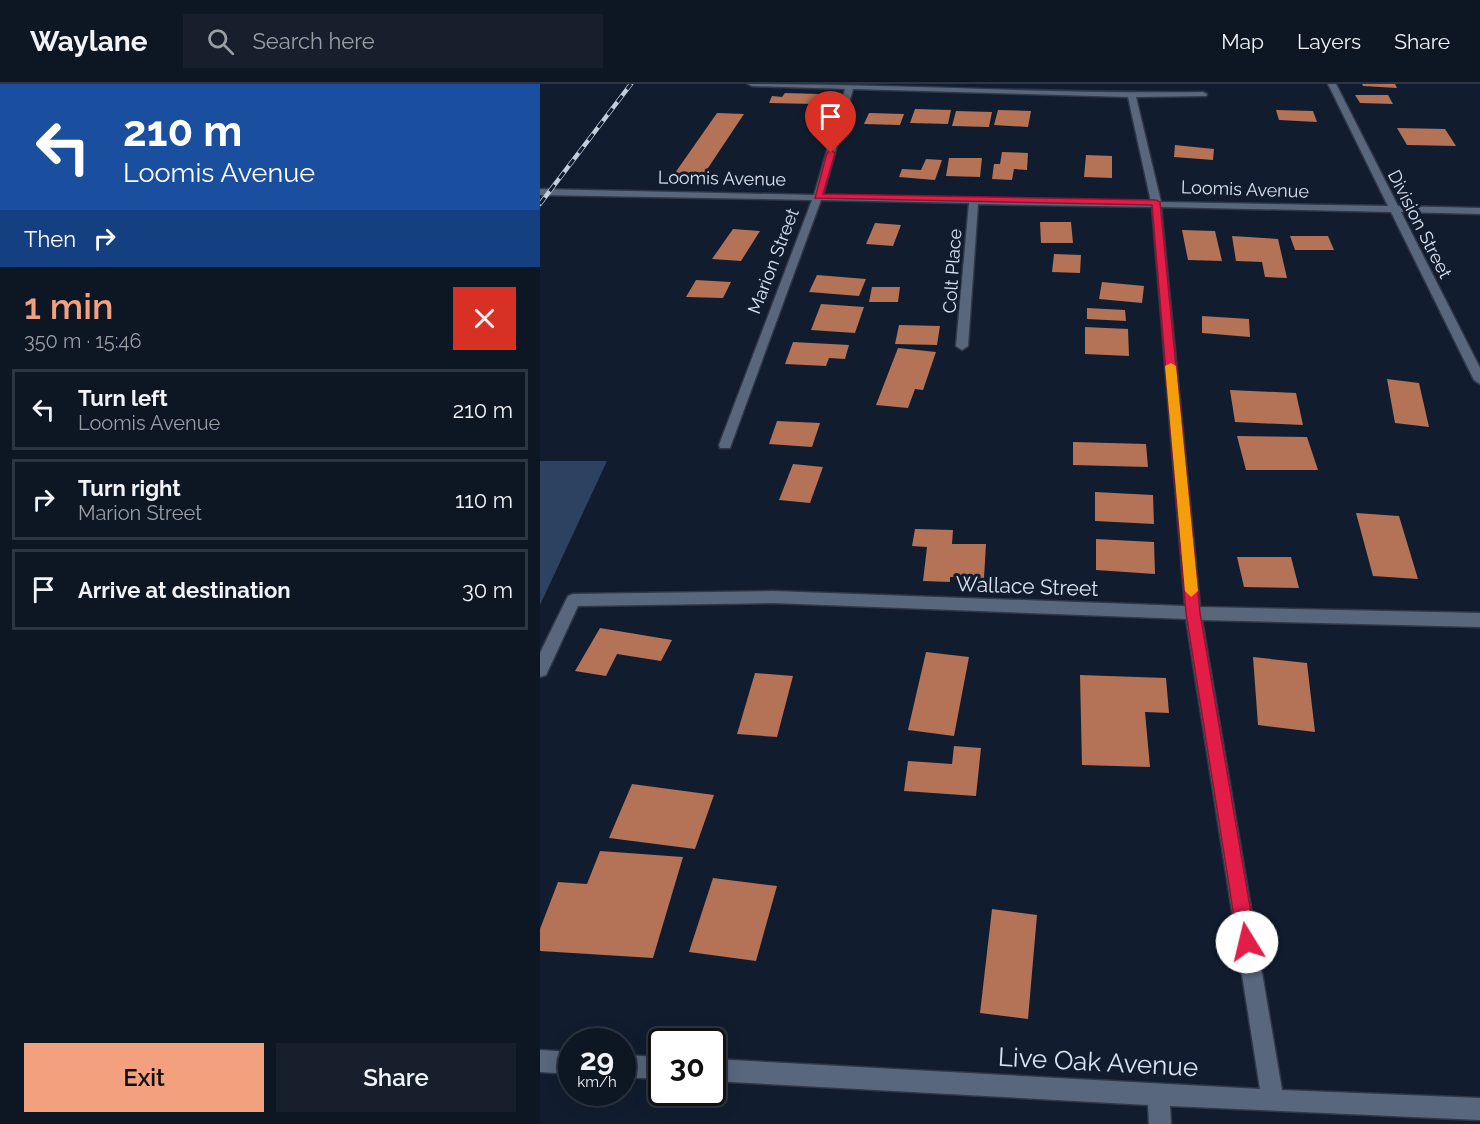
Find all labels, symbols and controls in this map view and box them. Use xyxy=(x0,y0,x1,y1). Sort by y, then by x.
search box xyxy=(183,14,603,68)
text: Waylane xyxy=(30,25,147,58)
icon: search xyxy=(204,25,237,58)
text: Search here xyxy=(252,28,375,54)
text: Map xyxy=(1221,29,1264,54)
text: Layers xyxy=(1297,29,1361,54)
text: Share xyxy=(1394,29,1450,54)
pin xyxy=(805,91,856,153)
icon: arrive xyxy=(814,100,847,133)
text: 210 m xyxy=(123,107,242,156)
icon: left xyxy=(24,108,102,186)
text: Loomis Avenue xyxy=(123,157,315,188)
street label: Loomis Avenue xyxy=(658,166,787,190)
street label: Division Street xyxy=(1384,166,1456,282)
street label: Loomis Avenue xyxy=(1181,176,1310,202)
street label: Marion Street xyxy=(743,205,803,317)
icon: right xyxy=(88,222,121,255)
text: Then xyxy=(24,226,76,252)
street label: Colt Place xyxy=(939,228,965,314)
text: 1 min xyxy=(24,285,113,327)
button: close xyxy=(453,287,516,350)
text: 350 m · 15:46 xyxy=(24,329,141,353)
text: Turn left xyxy=(78,385,168,411)
icon: left xyxy=(27,393,60,426)
text: 210 m xyxy=(453,397,513,423)
text: Loomis Avenue xyxy=(78,411,220,435)
text: Turn right xyxy=(78,475,181,501)
icon: right xyxy=(27,483,60,516)
text: 110 m xyxy=(455,487,513,513)
text: Marion Street xyxy=(78,501,202,525)
street label: Wallace Street xyxy=(955,571,1099,601)
icon: arrive xyxy=(27,573,60,606)
text: Arrive at destination xyxy=(78,577,291,603)
text: 30 m xyxy=(462,577,513,603)
position arrow xyxy=(1215,910,1279,974)
speed limit sign: 30 xyxy=(648,1028,726,1106)
text: 29 xyxy=(580,1042,614,1077)
street label: Live Oak Avenue xyxy=(997,1042,1199,1082)
button: Exit xyxy=(24,1043,264,1112)
button: Share xyxy=(276,1043,516,1112)
text: km/h xyxy=(577,1073,617,1091)

